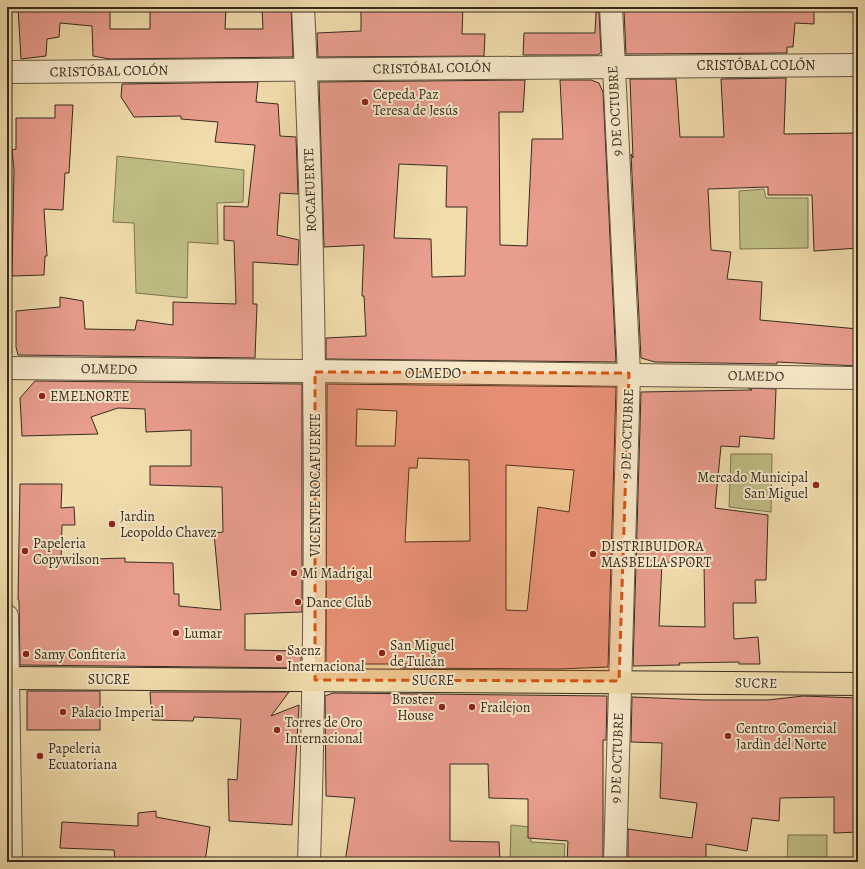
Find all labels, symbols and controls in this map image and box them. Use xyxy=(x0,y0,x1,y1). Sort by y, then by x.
street label: CRISTÓBAL COLÓN xyxy=(697,56,815,75)
street label: CRISTÓBAL COLÓN xyxy=(373,57,491,79)
street label: CRISTÓBAL COLÓN xyxy=(50,60,168,82)
street label: 9 DE OCTUBRE xyxy=(603,65,627,157)
place label: Cepeda Paz Teresa de Jesús xyxy=(373,85,458,120)
marker: Cepeda Paz Teresa de Jesús xyxy=(360,97,370,107)
street label: ROCAFUERTE xyxy=(299,147,321,233)
street label: OLMEDO xyxy=(81,359,138,379)
street label: OLMEDO xyxy=(405,364,462,383)
street label: OLMEDO xyxy=(728,366,785,386)
place label: EMELNORTE xyxy=(50,387,129,406)
street label: 9 DE OCTUBRE xyxy=(616,388,638,480)
marker: EMELNORTE xyxy=(37,391,47,401)
street label: VICENTE ROCAFUERTE xyxy=(306,413,325,558)
place label: Mercado Municipal San Miguel xyxy=(697,468,809,503)
marker: Mercado Municipal San Miguel xyxy=(811,480,821,490)
place label: Jardin Leopoldo Chavez xyxy=(120,507,217,542)
marker: Jardin Leopoldo Chavez xyxy=(107,519,117,529)
place label: Papeleria Copywilson xyxy=(33,534,100,569)
place label: DISTRIBUIDORA MASBELLA SPORT xyxy=(601,537,712,572)
marker: Papeleria Copywilson xyxy=(20,546,30,556)
marker: DISTRIBUIDORA MASBELLA SPORT xyxy=(588,549,598,559)
place label: Mi Madrigal xyxy=(302,564,373,583)
marker: Mi Madrigal xyxy=(289,568,299,578)
place label: Dance Club xyxy=(306,593,372,612)
marker: Dance Club xyxy=(293,597,303,607)
place label: Lumar xyxy=(184,624,223,643)
marker: Lumar xyxy=(171,628,181,638)
place label: San Miguel de Tulcán xyxy=(390,636,455,671)
place label: Saenz Internacional xyxy=(287,641,365,676)
place label: Samy Confitería xyxy=(34,645,127,664)
marker: San Miguel de Tulcán xyxy=(377,648,387,658)
marker: Samy Confitería xyxy=(21,649,31,659)
marker: Saenz Internacional xyxy=(274,653,284,663)
street label: SUCRE xyxy=(88,670,130,689)
street label: SUCRE xyxy=(412,671,454,690)
street label: SUCRE xyxy=(735,673,777,693)
place label: Broster House xyxy=(392,690,435,725)
place label: Frailejon xyxy=(480,698,531,717)
marker: Broster House xyxy=(437,702,447,712)
marker: Frailejon xyxy=(467,702,477,712)
place label: Palacio Imperial xyxy=(71,703,165,722)
marker: Palacio Imperial xyxy=(58,707,68,717)
street label: 9 DE OCTUBRE xyxy=(606,712,628,804)
place label: Torres de Oro Internacional xyxy=(285,713,363,748)
place label: Centro Comercial Jardìn del Norte xyxy=(736,719,837,754)
marker: Torres de Oro Internacional xyxy=(272,725,282,735)
marker: Centro Comercial Jardìn del Norte xyxy=(723,731,733,741)
place label: Papeleria Ecuatoriana xyxy=(48,739,118,774)
marker: Papeleria Ecuatoriana xyxy=(35,751,45,761)

